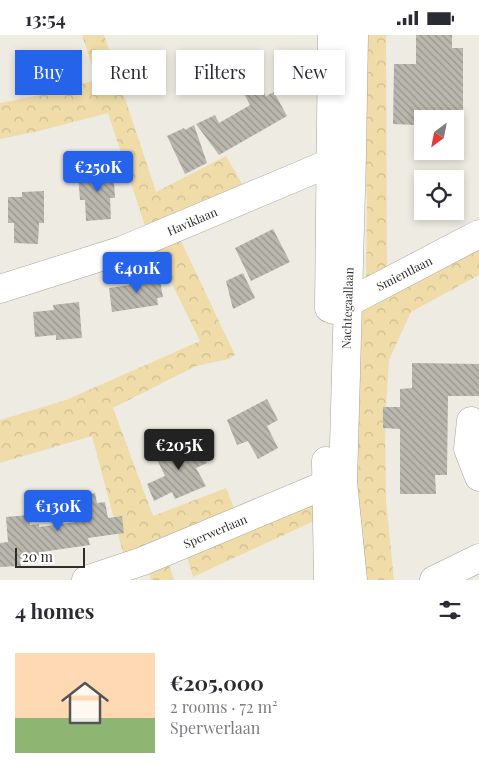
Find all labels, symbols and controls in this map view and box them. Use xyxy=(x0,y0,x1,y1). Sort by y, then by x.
text: 13:54 xyxy=(25,5,66,31)
chip: Buy xyxy=(15,50,82,95)
chip: Rent xyxy=(92,50,166,95)
chip: Filters xyxy=(176,50,264,95)
chip: New xyxy=(274,50,345,95)
north arrow xyxy=(414,110,464,160)
map controls xyxy=(414,110,464,220)
pin: €250K xyxy=(63,151,133,193)
text: €250K xyxy=(74,156,122,177)
button: locate xyxy=(414,170,464,220)
street label: Haviklaan xyxy=(164,203,220,239)
pin: €401K xyxy=(102,251,172,294)
street label: Smientlaan xyxy=(373,252,435,294)
text: €401K xyxy=(114,257,160,278)
street label: Nachtegaallaan xyxy=(338,267,356,349)
pin: €205K xyxy=(144,429,214,471)
text: €205K xyxy=(155,434,203,455)
pin: €130K xyxy=(23,489,93,532)
text: €130K xyxy=(35,495,81,516)
street label: Sperwerlaan xyxy=(181,510,249,552)
scale bar xyxy=(15,545,85,568)
text: 20 m xyxy=(22,547,53,566)
text: 4 homes xyxy=(15,596,94,624)
icon: filters xyxy=(436,596,464,624)
text: €205,000 xyxy=(170,668,264,696)
icon: home xyxy=(55,673,115,733)
text: 2 rooms · 72 m² xyxy=(170,696,277,717)
text: Sperwerlaan xyxy=(170,717,260,738)

